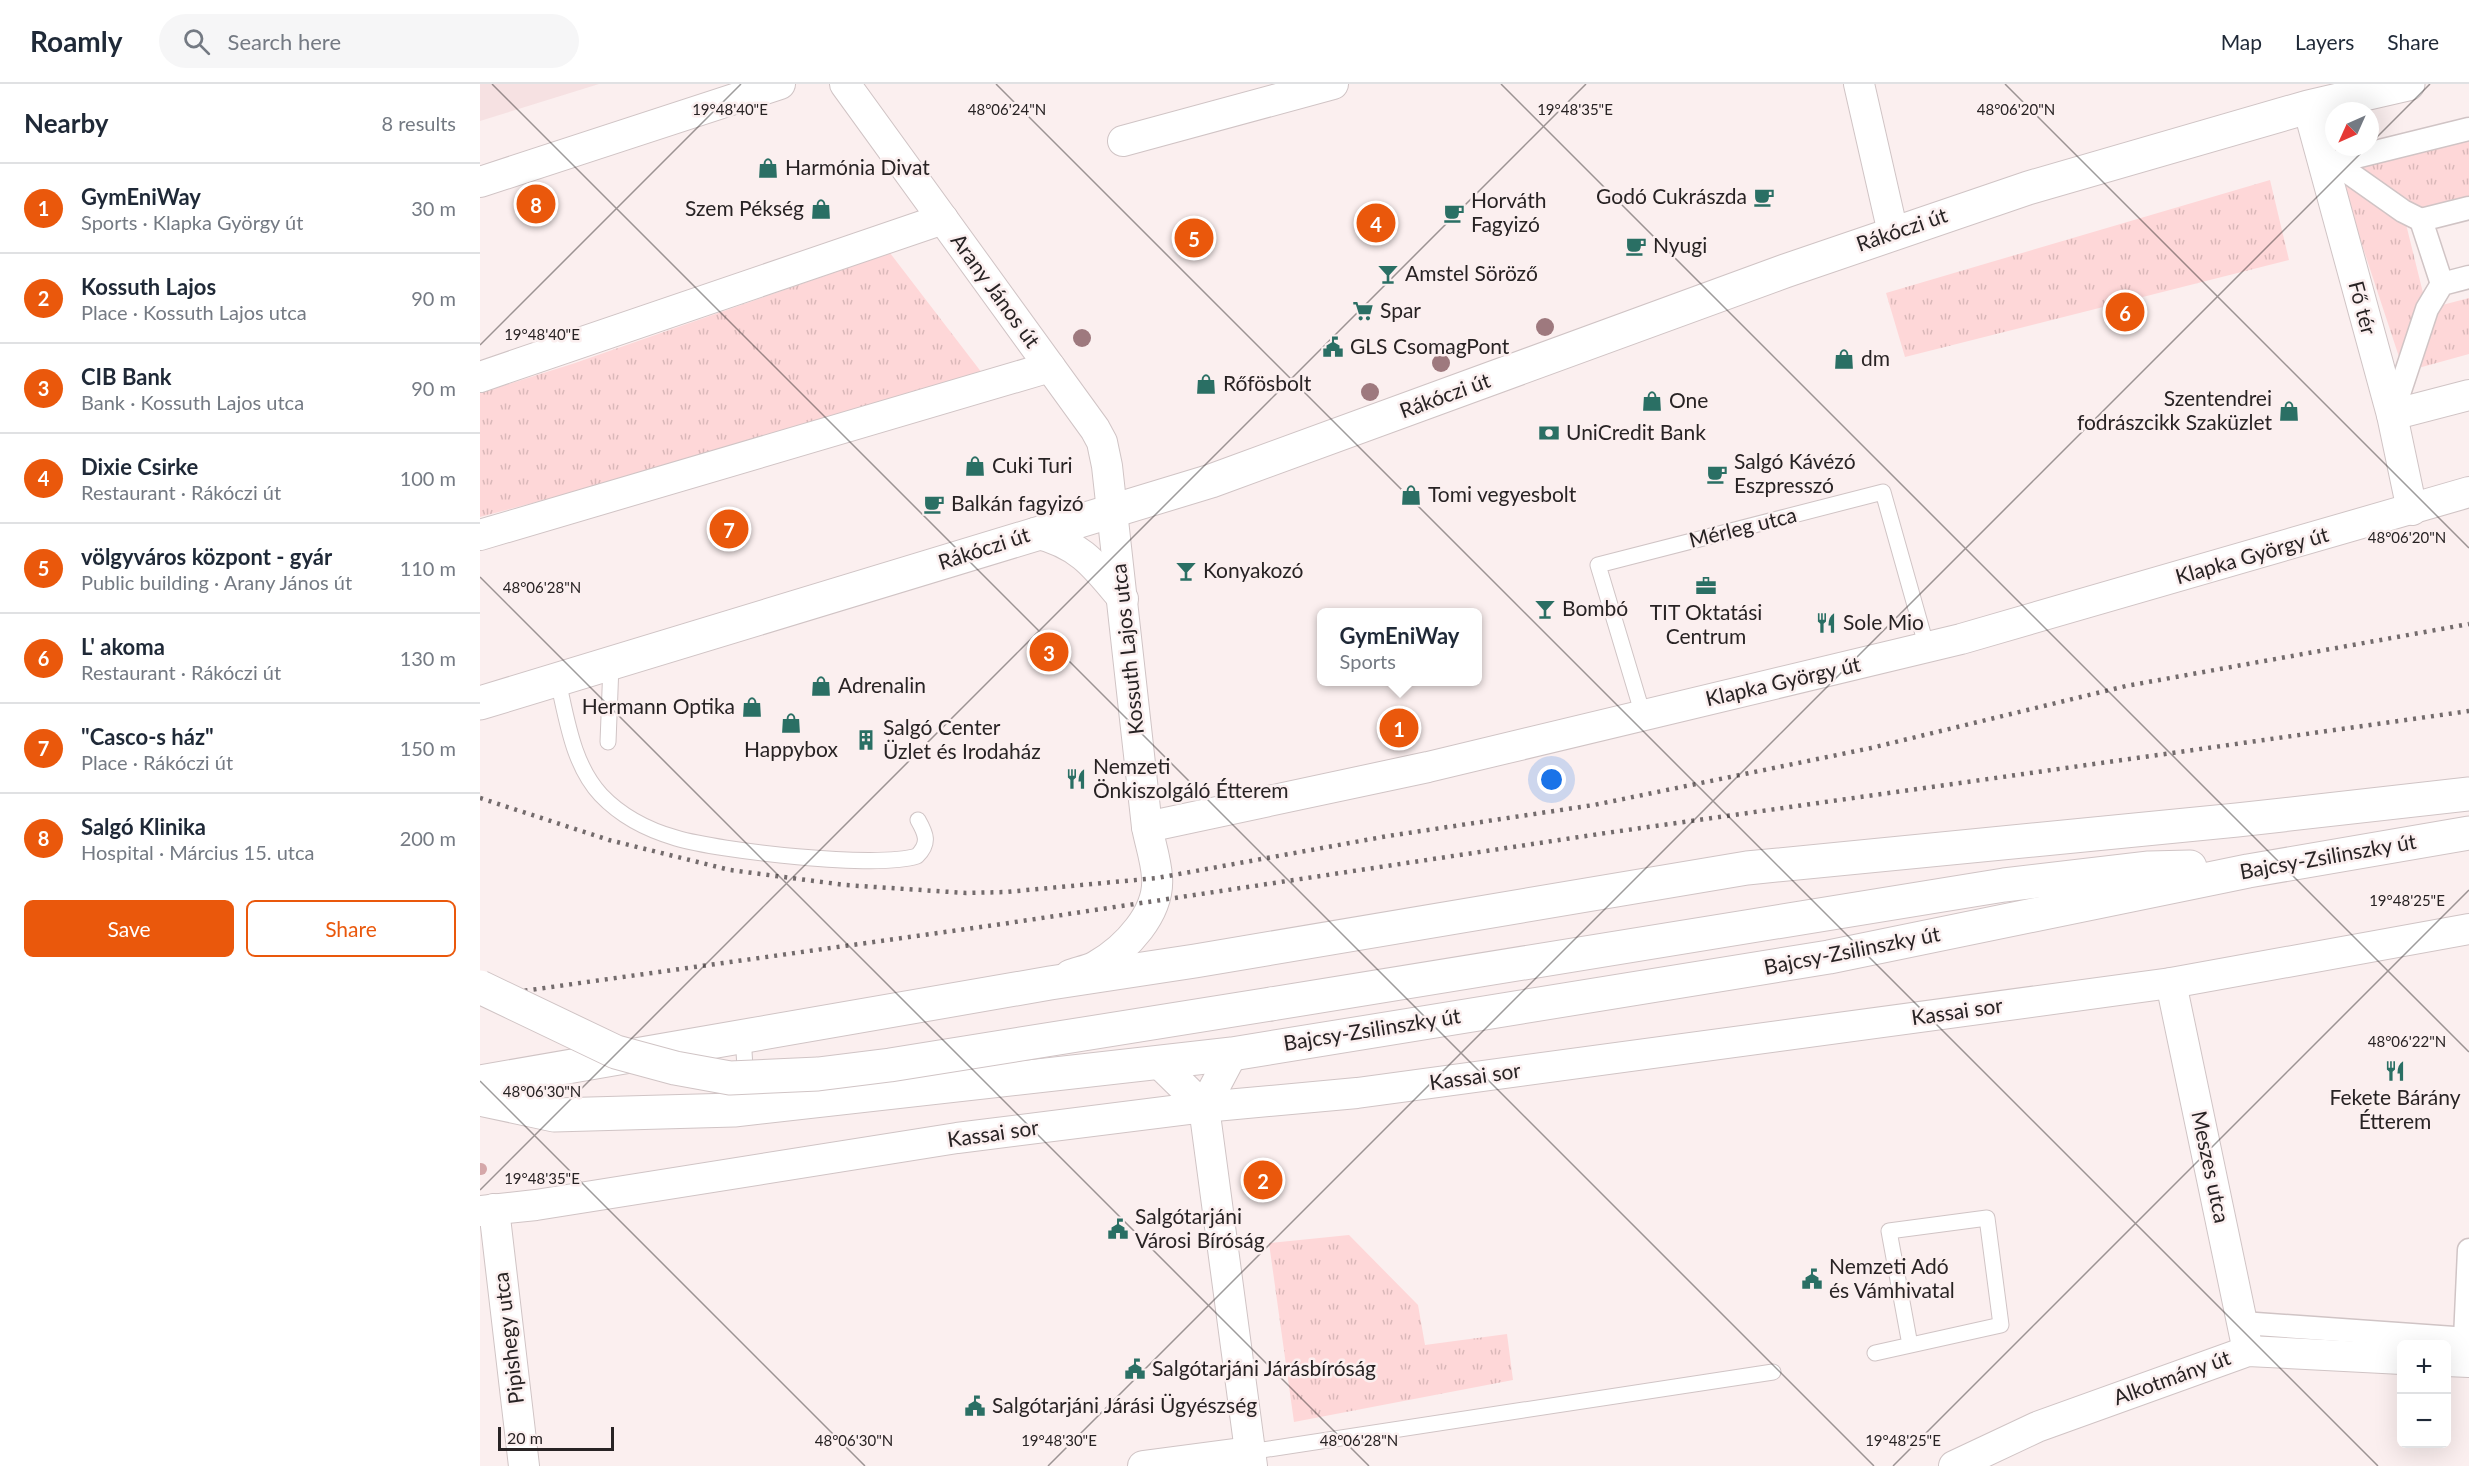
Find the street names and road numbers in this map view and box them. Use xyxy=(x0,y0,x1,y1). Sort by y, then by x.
street label: Rákóczi út xyxy=(1853,201,1951,256)
street label: Arany János út xyxy=(946,228,1046,352)
street label: Fő tér xyxy=(2344,278,2383,337)
street label: Rákóczi út xyxy=(1396,367,1494,423)
street label: Mérleg utca xyxy=(1686,501,1799,552)
street label: Rákóczi út xyxy=(935,521,1033,574)
street label: Klapka György út xyxy=(2172,521,2332,588)
street label: Kossuth Lajos utca xyxy=(1105,562,1148,736)
street label: Klapka György út xyxy=(1703,650,1863,711)
street label: Bajcsy-Zsilinszky út xyxy=(2238,828,2418,883)
street label: Bajcsy-Zsilinszky út xyxy=(1762,920,1942,979)
street label: Kassai sor xyxy=(1910,992,2004,1029)
street label: Bajcsy-Zsilinszky út xyxy=(1281,1002,1462,1055)
street label: Kassai sor xyxy=(1428,1057,1522,1094)
street label: Meszes utca xyxy=(2187,1108,2236,1225)
street label: Kassai sor xyxy=(946,1114,1040,1151)
street label: Pipishegy utca xyxy=(487,1271,528,1405)
street label: Alkotmány út xyxy=(2110,1344,2234,1409)

